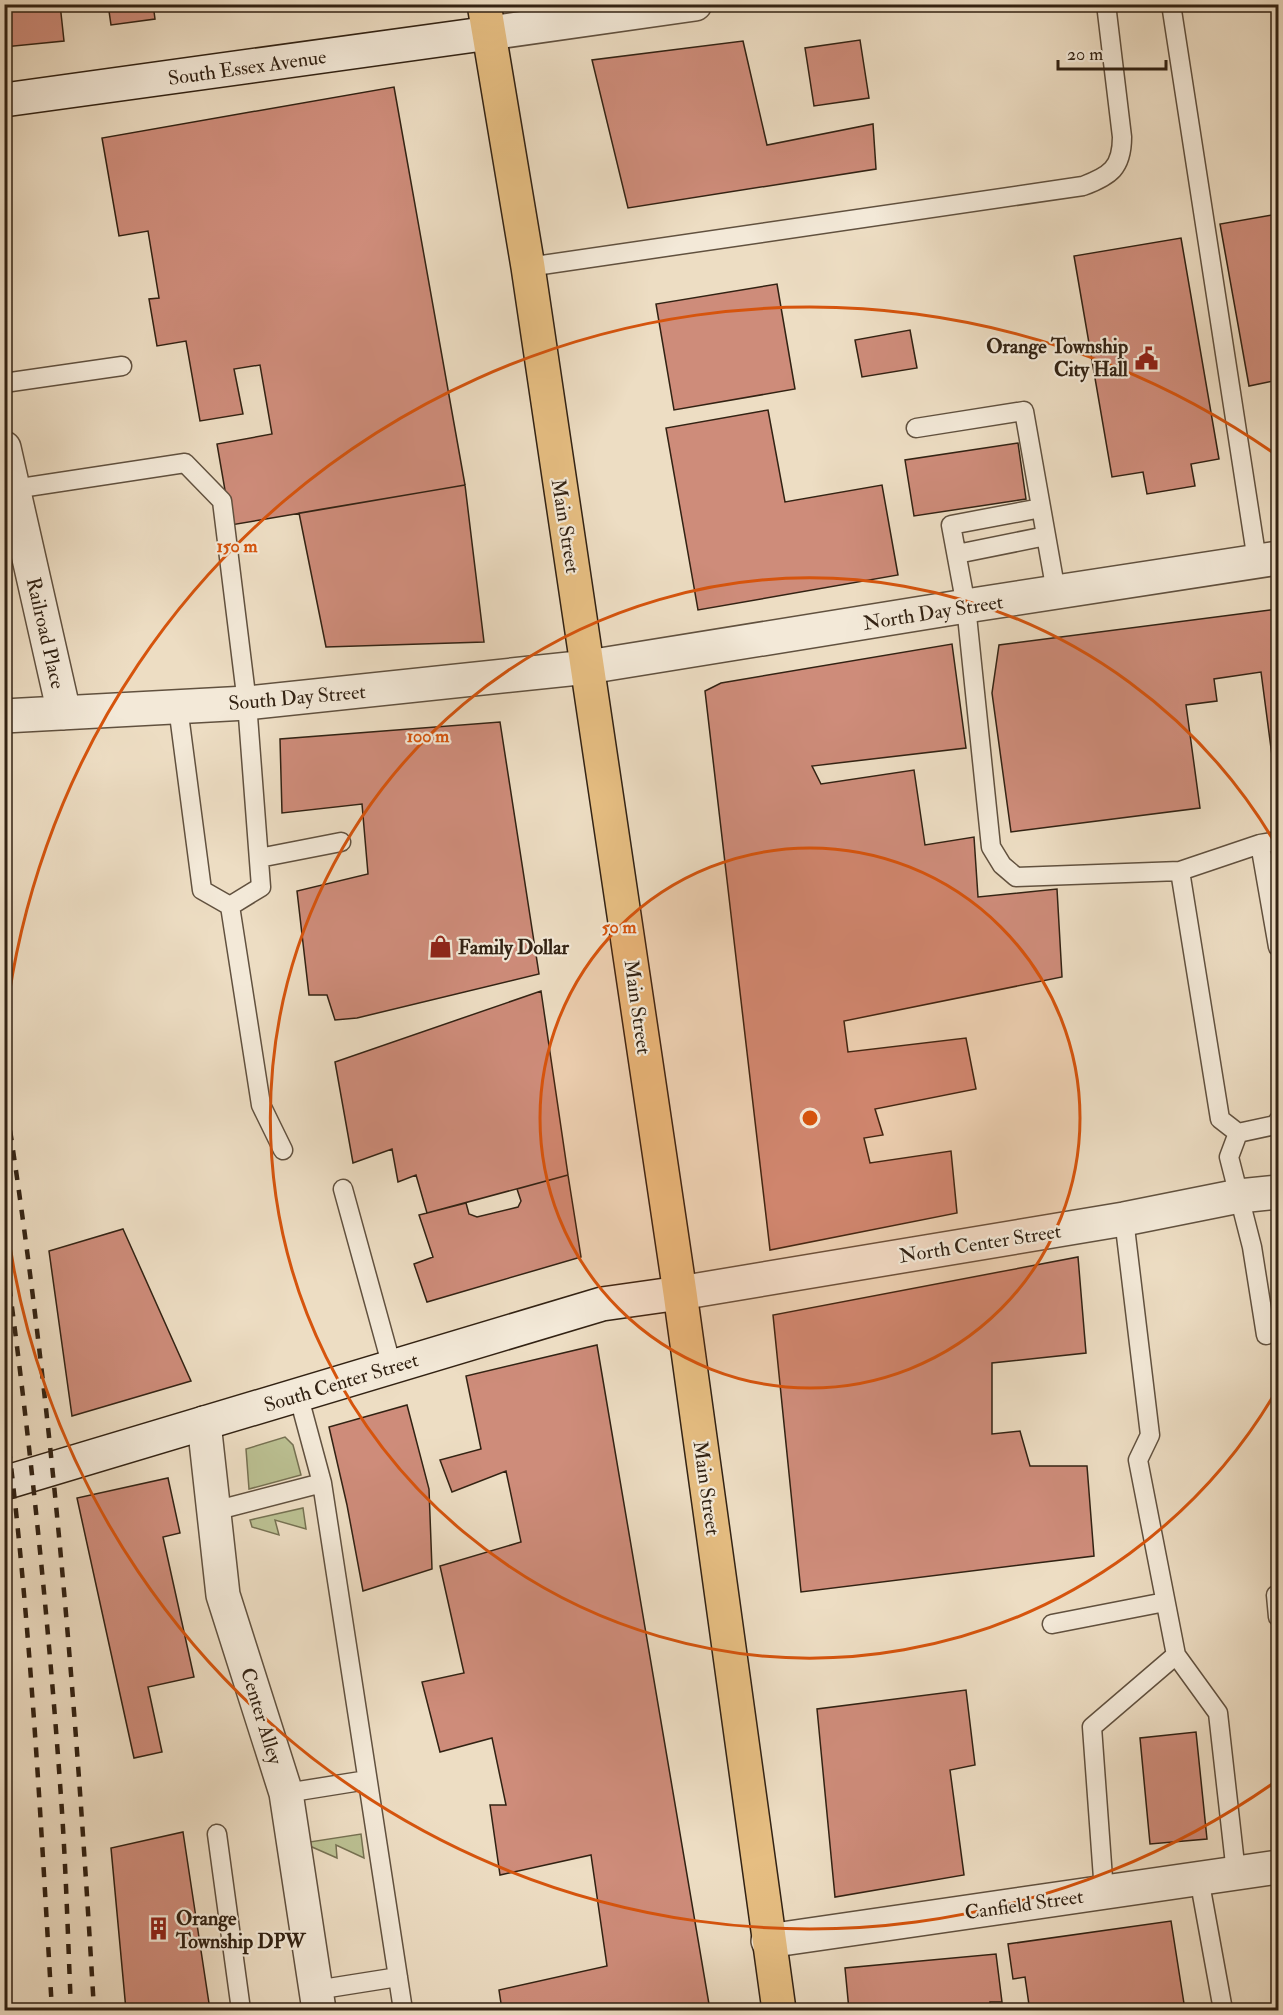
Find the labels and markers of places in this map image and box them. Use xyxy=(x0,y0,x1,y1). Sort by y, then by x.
place label: Orange Township City Hall xyxy=(986,334,1129,383)
public building icon: Orange Township City Hall xyxy=(1133,345,1159,371)
shop icon: Family Dollar xyxy=(427,934,453,960)
place label: Family Dollar xyxy=(458,935,569,961)
centre of rings xyxy=(800,1108,820,1128)
place label: Orange Township DPW xyxy=(175,1906,307,1955)
building icon: Orange Township DPW xyxy=(145,1916,171,1942)

